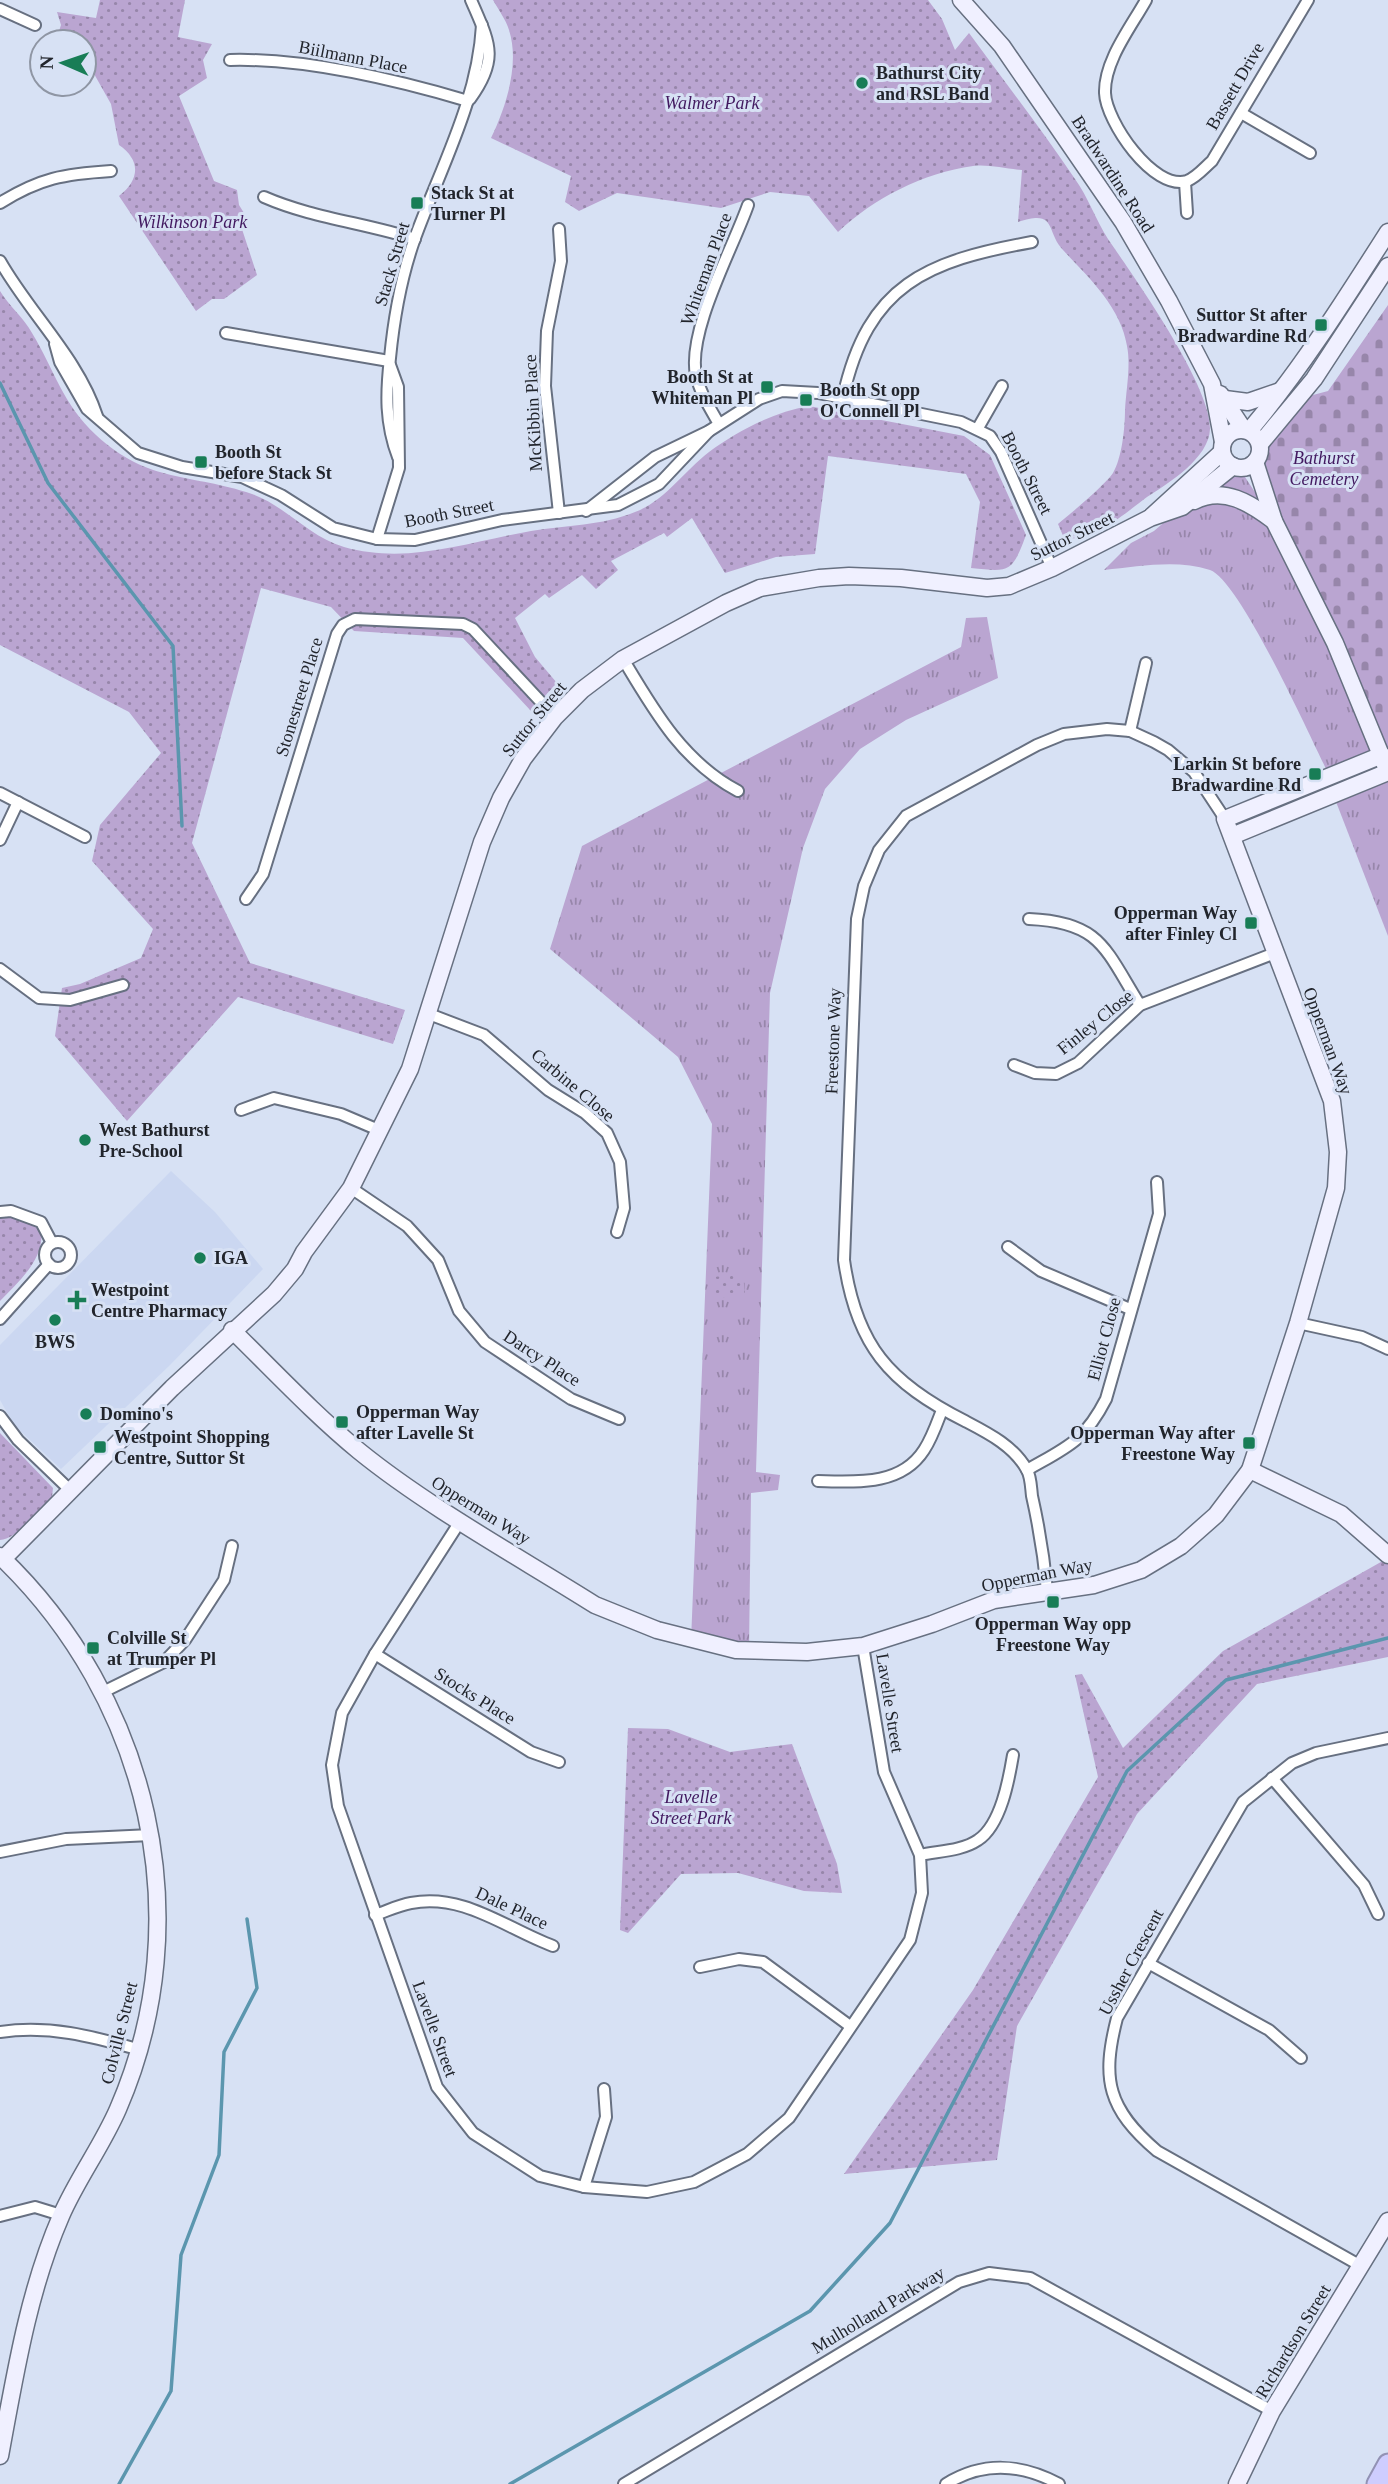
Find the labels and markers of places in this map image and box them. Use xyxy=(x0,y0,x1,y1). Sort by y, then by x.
place label: Bathurst City and RSL Band xyxy=(876,63,989,104)
marker: Bathurst City and RSL Band xyxy=(854,75,870,91)
place label: Stack St at Turner Pl xyxy=(431,183,514,224)
marker: Stack St at Turner Pl xyxy=(409,195,425,211)
place label: Suttor St after Bradwardine Rd xyxy=(1177,305,1307,346)
marker: Suttor St after Bradwardine Rd xyxy=(1313,317,1329,333)
place label: Booth St at Whiteman Pl xyxy=(652,367,753,408)
marker: Booth St at Whiteman Pl xyxy=(759,379,775,395)
place label: Booth St opp O'Connell Pl xyxy=(820,380,920,421)
marker: Booth St opp O'Connell Pl xyxy=(798,392,814,408)
place label: Booth St before Stack St xyxy=(215,442,332,483)
marker: Booth St before Stack St xyxy=(193,454,209,470)
place label: Larkin St before Bradwardine Rd xyxy=(1171,754,1301,795)
marker: Larkin St before Bradwardine Rd xyxy=(1307,766,1323,782)
place label: Opperman Way after Finley Cl xyxy=(1114,903,1237,944)
marker: Opperman Way after Finley Cl xyxy=(1243,915,1259,931)
place label: West Bathurst Pre-School xyxy=(99,1120,210,1161)
marker: West Bathurst Pre-School xyxy=(77,1132,93,1148)
place label: IGA xyxy=(214,1248,248,1268)
marker: IGA xyxy=(192,1250,208,1266)
place label: Westpoint Centre Pharmacy xyxy=(91,1280,227,1321)
marker: Westpoint Centre Pharmacy xyxy=(69,1292,85,1308)
marker: BWS xyxy=(47,1312,63,1328)
place label: BWS xyxy=(35,1332,75,1352)
place label: Opperman Way after Lavelle St xyxy=(356,1402,479,1443)
place label: Domino's xyxy=(100,1404,173,1424)
marker: Domino's xyxy=(78,1406,94,1422)
marker: Opperman Way after Lavelle St xyxy=(334,1414,350,1430)
place label: Opperman Way after Freestone Way xyxy=(1070,1423,1235,1464)
place label: Westpoint Shopping Centre, Suttor St xyxy=(114,1427,270,1468)
marker: Opperman Way after Freestone Way xyxy=(1241,1435,1257,1451)
marker: Westpoint Shopping Centre, Suttor St xyxy=(92,1439,108,1455)
marker: Opperman Way opp Freestone Way xyxy=(1045,1594,1061,1610)
place label: Opperman Way opp Freestone Way xyxy=(975,1614,1131,1655)
place label: Colville St at Trumper Pl xyxy=(107,1628,216,1669)
marker: Colville St at Trumper Pl xyxy=(85,1640,101,1656)

